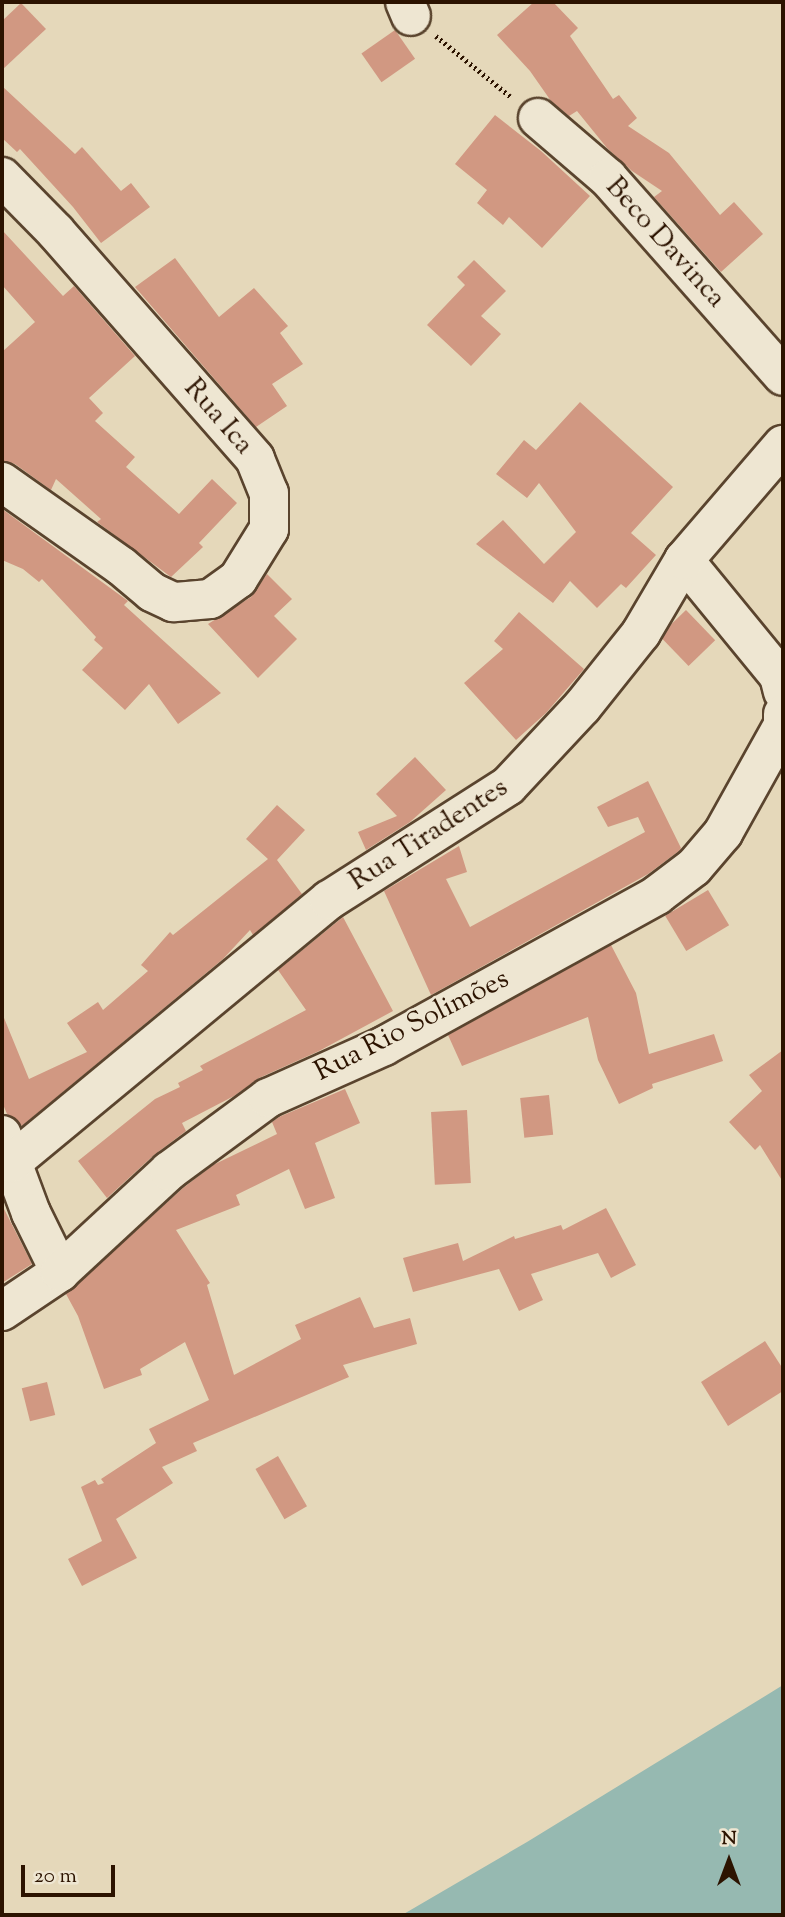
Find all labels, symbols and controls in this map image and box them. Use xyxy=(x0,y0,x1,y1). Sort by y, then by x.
street label: Beco Davinca xyxy=(598,171,732,315)
street label: Rua Ica xyxy=(176,372,260,462)
street label: Rua Tiradentes xyxy=(344,771,514,899)
street label: Rua Rio Solimões xyxy=(309,963,515,1089)
north arrow xyxy=(694,1826,764,1896)
text: N xyxy=(721,1826,737,1853)
scale bar xyxy=(24,1850,119,1894)
text: 20 m xyxy=(34,1862,77,1892)

